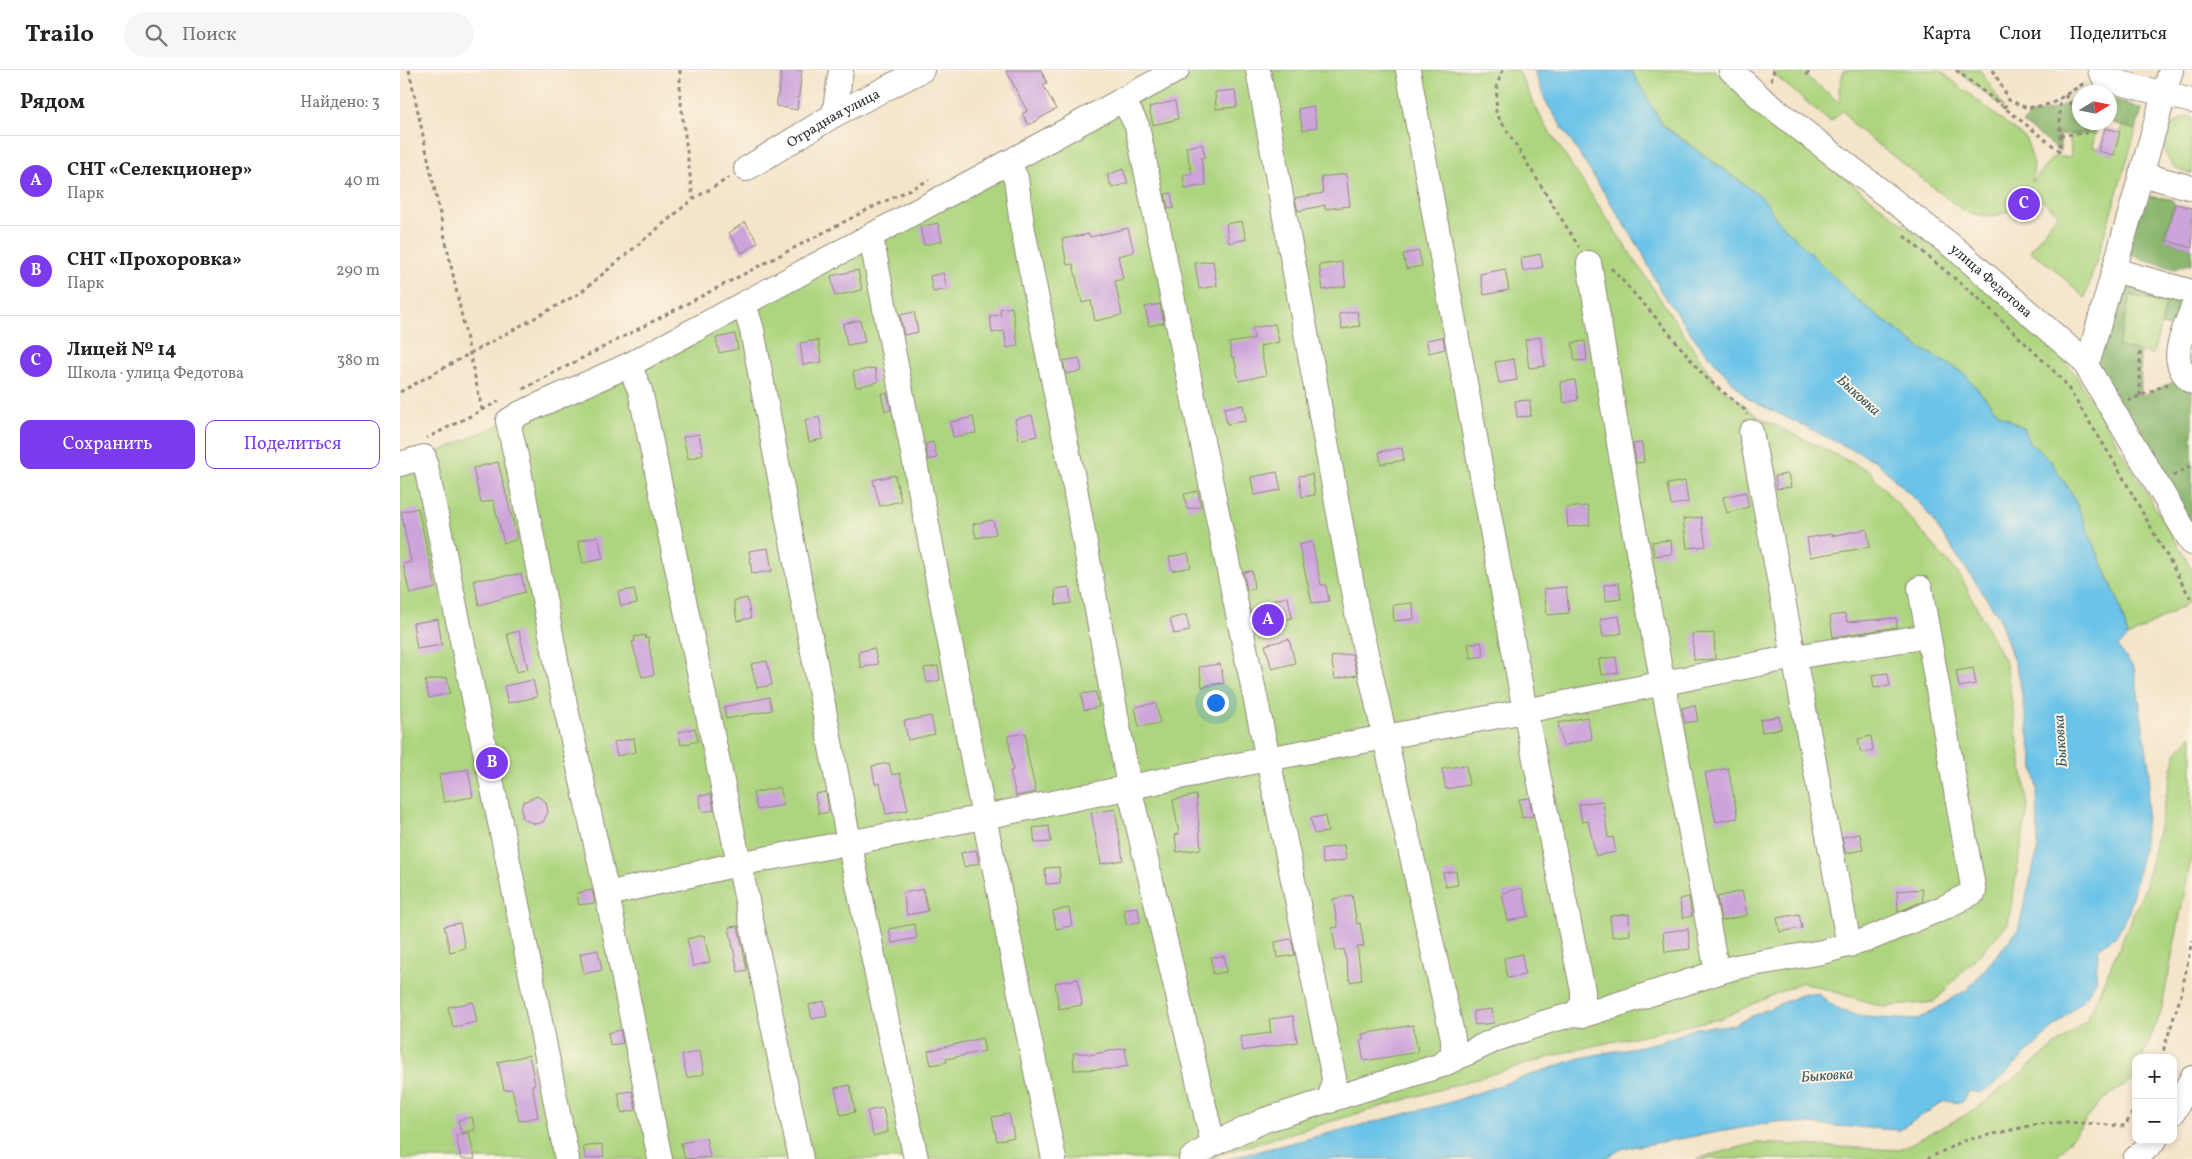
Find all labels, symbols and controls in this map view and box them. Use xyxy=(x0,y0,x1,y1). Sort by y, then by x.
search box xyxy=(124,12,474,57)
text: Trailo xyxy=(25,18,94,52)
icon: search xyxy=(142,21,170,49)
text: Поиск xyxy=(182,22,236,48)
text: Карта xyxy=(1923,22,1971,47)
text: Слои xyxy=(1999,22,2041,47)
text: Поделиться xyxy=(2069,22,2167,47)
street label: Отрадная улица xyxy=(783,85,884,153)
north arrow xyxy=(2072,85,2117,130)
text: Рядом xyxy=(20,88,85,117)
text: Найдено: 3 xyxy=(300,92,380,114)
text: СНТ «Селекционер» xyxy=(67,157,253,183)
text: A xyxy=(30,170,42,192)
text: 40 m xyxy=(344,170,380,192)
text: Парк xyxy=(67,183,104,205)
pin: C xyxy=(2008,185,2040,223)
street label: улица Федотова xyxy=(1946,240,2036,323)
text: СНТ «Прохоровка» xyxy=(67,247,242,273)
text: B xyxy=(31,260,41,282)
text: 290 m xyxy=(336,260,380,282)
text: Парк xyxy=(67,273,104,295)
text: Лицей № 14 xyxy=(67,337,177,363)
text: C xyxy=(31,350,41,372)
text: 380 m xyxy=(337,350,380,372)
text: Школа · улица Федотова xyxy=(67,363,244,385)
water label: Быковка xyxy=(1832,371,1884,421)
button: Сохранить xyxy=(20,420,195,469)
button: Поделиться xyxy=(205,420,380,469)
pin: A xyxy=(1252,601,1284,639)
your location xyxy=(1203,690,1229,716)
water label: Быковка xyxy=(2049,714,2074,768)
pin: B xyxy=(476,744,508,782)
map controls xyxy=(2132,1054,2177,1144)
button: + xyxy=(2132,1054,2177,1099)
water label: Быковка xyxy=(1800,1064,1854,1089)
button: − xyxy=(2132,1099,2177,1144)

